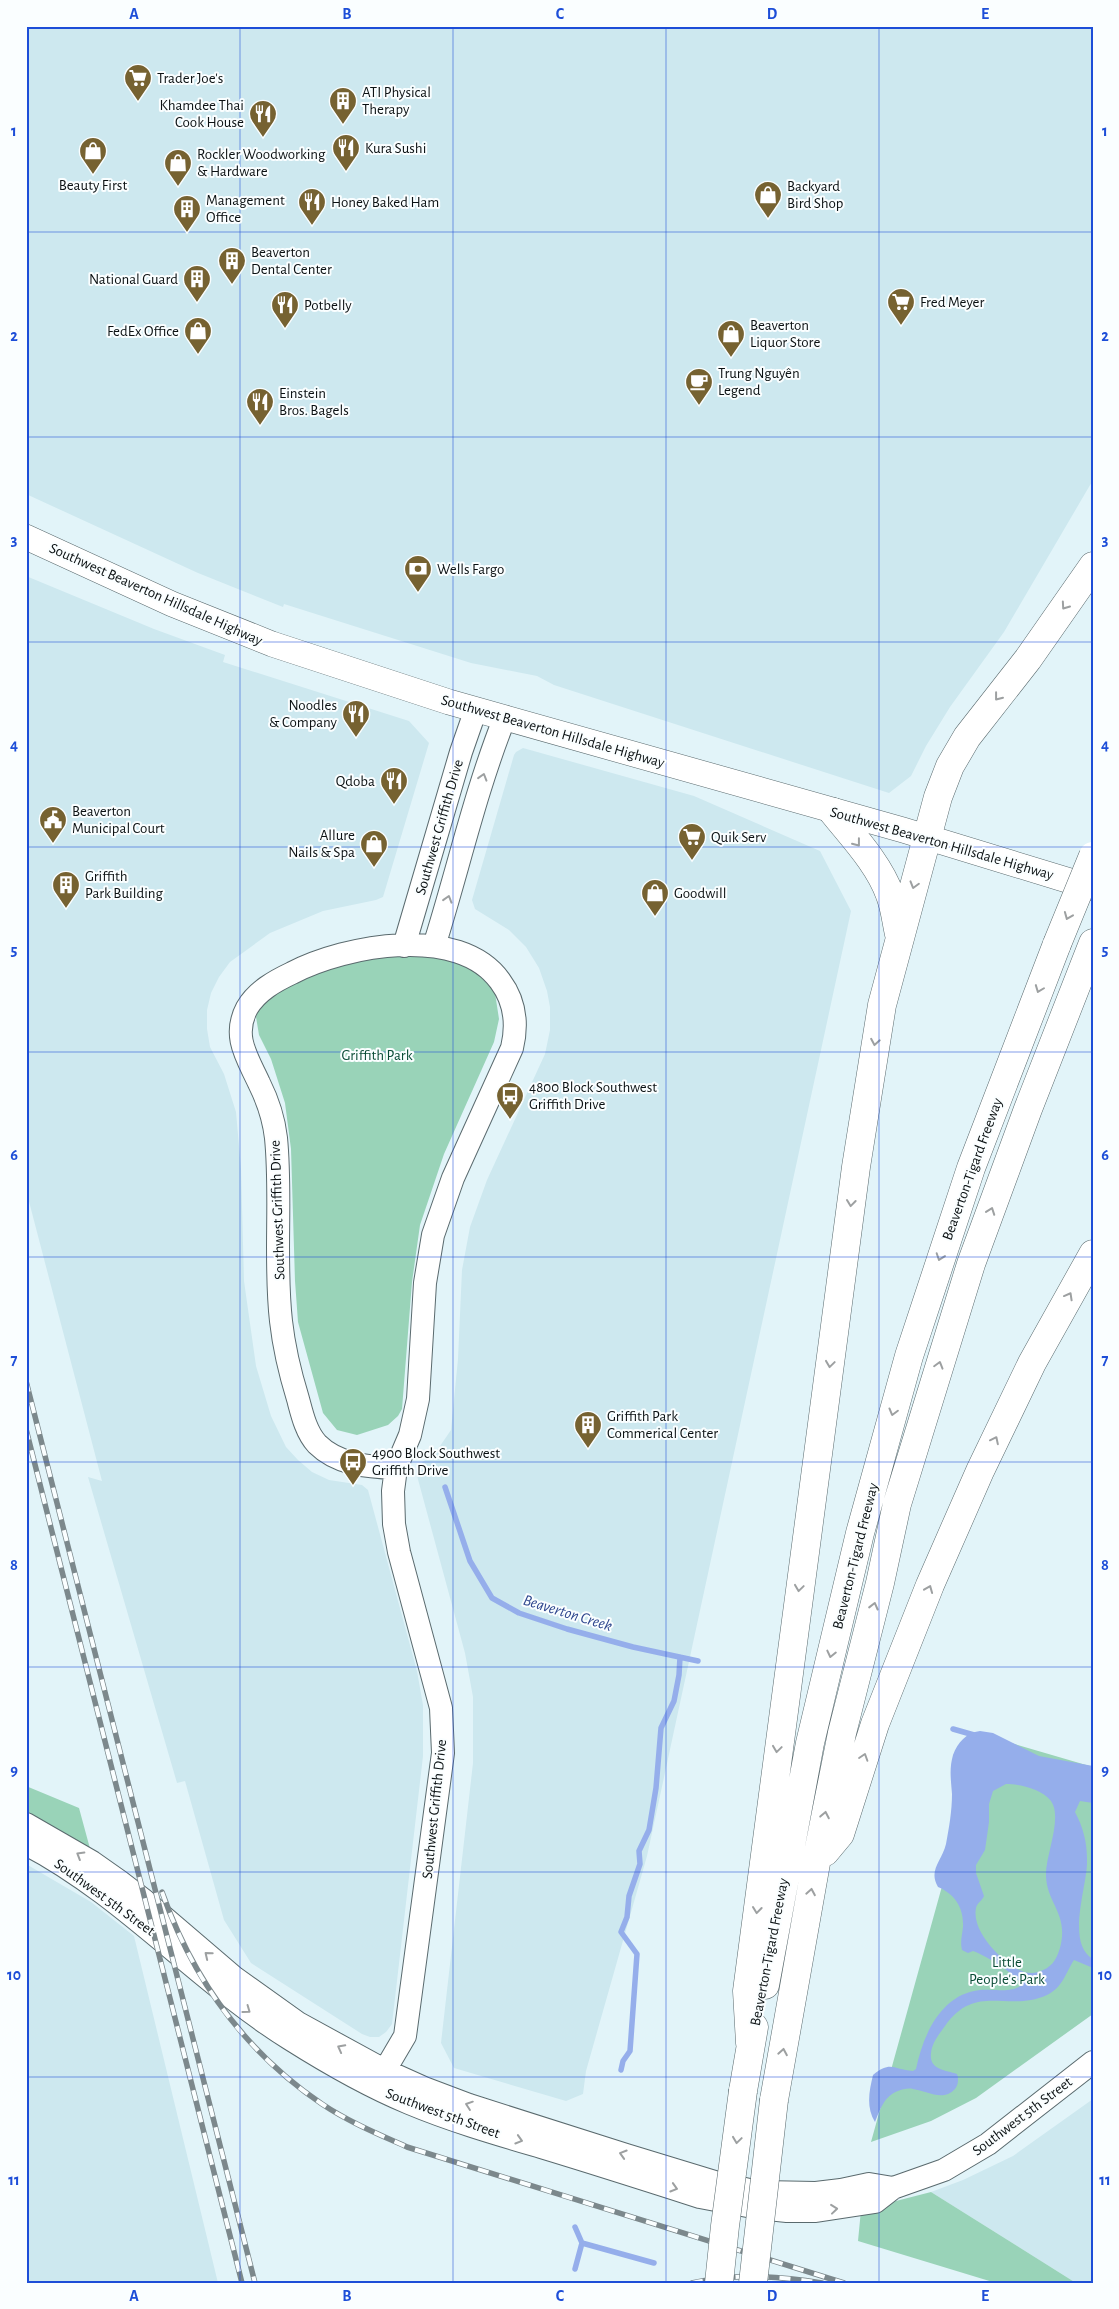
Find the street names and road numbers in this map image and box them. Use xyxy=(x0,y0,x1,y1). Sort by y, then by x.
street label: Southwest Beaverton Hillsdale Highway xyxy=(47,541,265,649)
street label: Southwest Beaverton Hillsdale Highway xyxy=(440,692,667,771)
street label: Southwest Griffith Drive xyxy=(413,758,466,897)
street label: Southwest Beaverton Hillsdale Highway xyxy=(829,804,1056,883)
street label: Beaverton-Tigard Freeway xyxy=(940,1096,1005,1242)
street label: Southwest Griffith Drive xyxy=(268,1140,287,1280)
street label: Beaverton-Tigard Freeway xyxy=(830,1481,881,1631)
street label: Southwest Griffith Drive xyxy=(420,1739,449,1879)
street label: Southwest 5th Street xyxy=(52,1856,158,1939)
street label: Beaverton-Tigard Freeway xyxy=(748,1876,791,2027)
street label: Southwest 5th Street xyxy=(970,2074,1075,2159)
street label: Southwest 5th Street xyxy=(384,2086,502,2141)

